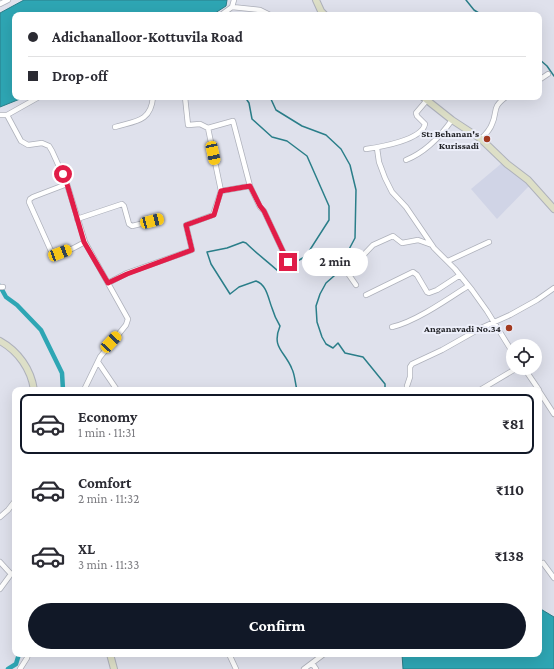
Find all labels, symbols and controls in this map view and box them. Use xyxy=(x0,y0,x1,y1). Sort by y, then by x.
text: Adichanalloor-Kottuvila Road xyxy=(52,29,243,45)
text: Drop-off xyxy=(52,68,108,84)
place label: St: Behanan's Kurissadi xyxy=(421,128,479,151)
marker: St: Behanan's Kurissadi xyxy=(482,134,492,144)
car xyxy=(205,140,221,166)
route start xyxy=(54,165,72,183)
car xyxy=(139,212,165,230)
car xyxy=(47,243,73,263)
callout: 2 min xyxy=(302,248,368,276)
route end xyxy=(279,253,297,271)
text: 2 min xyxy=(319,254,351,269)
place label: Anganavadi No.34 xyxy=(423,323,502,334)
marker: Anganavadi No.34 xyxy=(504,323,514,333)
car xyxy=(98,329,124,355)
map controls xyxy=(506,339,542,375)
button: locate xyxy=(506,339,542,375)
icon: car xyxy=(30,406,66,442)
text: Economy xyxy=(78,409,137,425)
text: ₹81 xyxy=(502,416,524,432)
text: 1 min · 11:31 xyxy=(78,425,136,440)
icon: car xyxy=(30,472,66,508)
text: Comfort xyxy=(78,475,132,491)
text: ₹110 xyxy=(496,482,524,498)
text: 2 min · 11:32 xyxy=(78,491,139,506)
icon: car xyxy=(30,538,66,574)
text: XL xyxy=(78,541,95,557)
text: ₹138 xyxy=(494,548,524,564)
text: 3 min · 11:33 xyxy=(78,557,139,572)
button: Confirm xyxy=(28,603,526,649)

